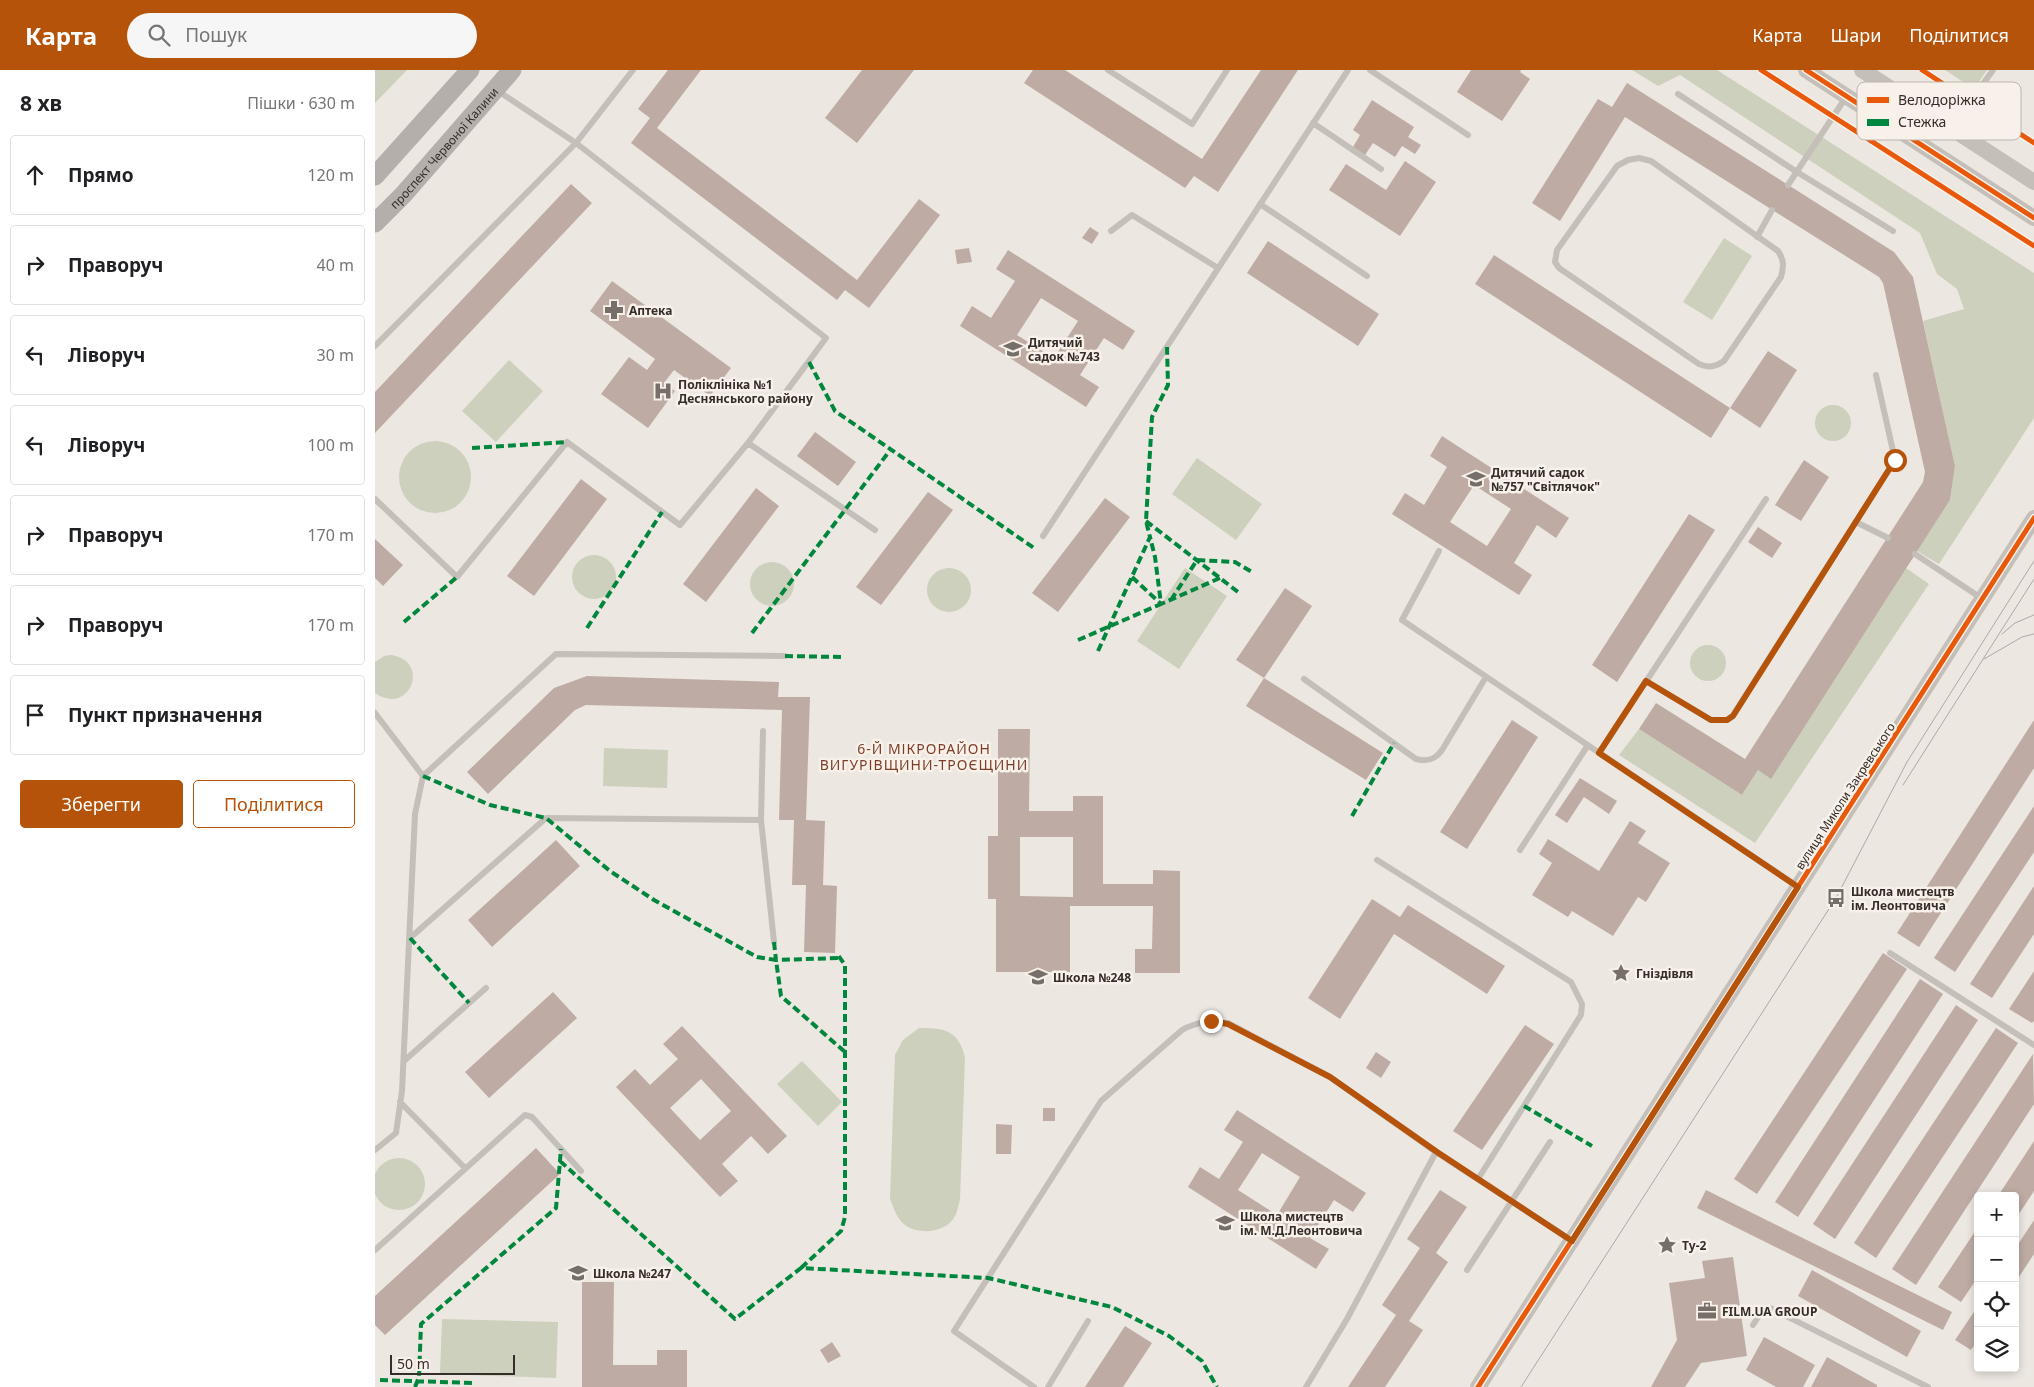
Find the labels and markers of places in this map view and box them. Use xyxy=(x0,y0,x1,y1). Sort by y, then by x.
pharmacy icon: Аптека xyxy=(603,299,625,321)
place label: Аптека xyxy=(629,302,672,319)
place label: Дитячий садок №743 xyxy=(1028,334,1100,365)
school or university icon: Дитячий садок №743 xyxy=(1002,338,1024,360)
place label: Поліклініка №1 Деснянського району xyxy=(678,376,813,407)
hospital icon: Поліклініка №1 Деснянського району xyxy=(652,380,674,402)
place label: Дитячий садок №757 "Світлячок" xyxy=(1491,464,1600,495)
school or university icon: Дитячий садок №757 "Світлячок" xyxy=(1465,468,1487,490)
place label: Школа мистецтв ім. Леонтовича xyxy=(1851,883,1954,914)
bus stop icon: Школа мистецтв ім. Леонтовича xyxy=(1825,887,1847,909)
place icon: Гніздівля xyxy=(1610,962,1632,984)
place label: Гніздівля xyxy=(1636,965,1693,982)
school or university icon: Школа №248 xyxy=(1027,966,1049,988)
place label: Школа №248 xyxy=(1053,969,1131,986)
place label: Школа мистецтв ім. М.Д.Леонтовича xyxy=(1240,1208,1363,1239)
school or university icon: Школа мистецтв ім. М.Д.Леонтовича xyxy=(1214,1212,1236,1234)
place icon: Ту-2 xyxy=(1656,1234,1678,1256)
place label: Ту-2 xyxy=(1682,1237,1707,1254)
school or university icon: Школа №247 xyxy=(567,1262,589,1284)
place label: Школа №247 xyxy=(593,1265,671,1282)
office icon: FILM.UA GROUP xyxy=(1696,1300,1718,1322)
place label: FILM.UA GROUP xyxy=(1722,1303,1817,1320)

